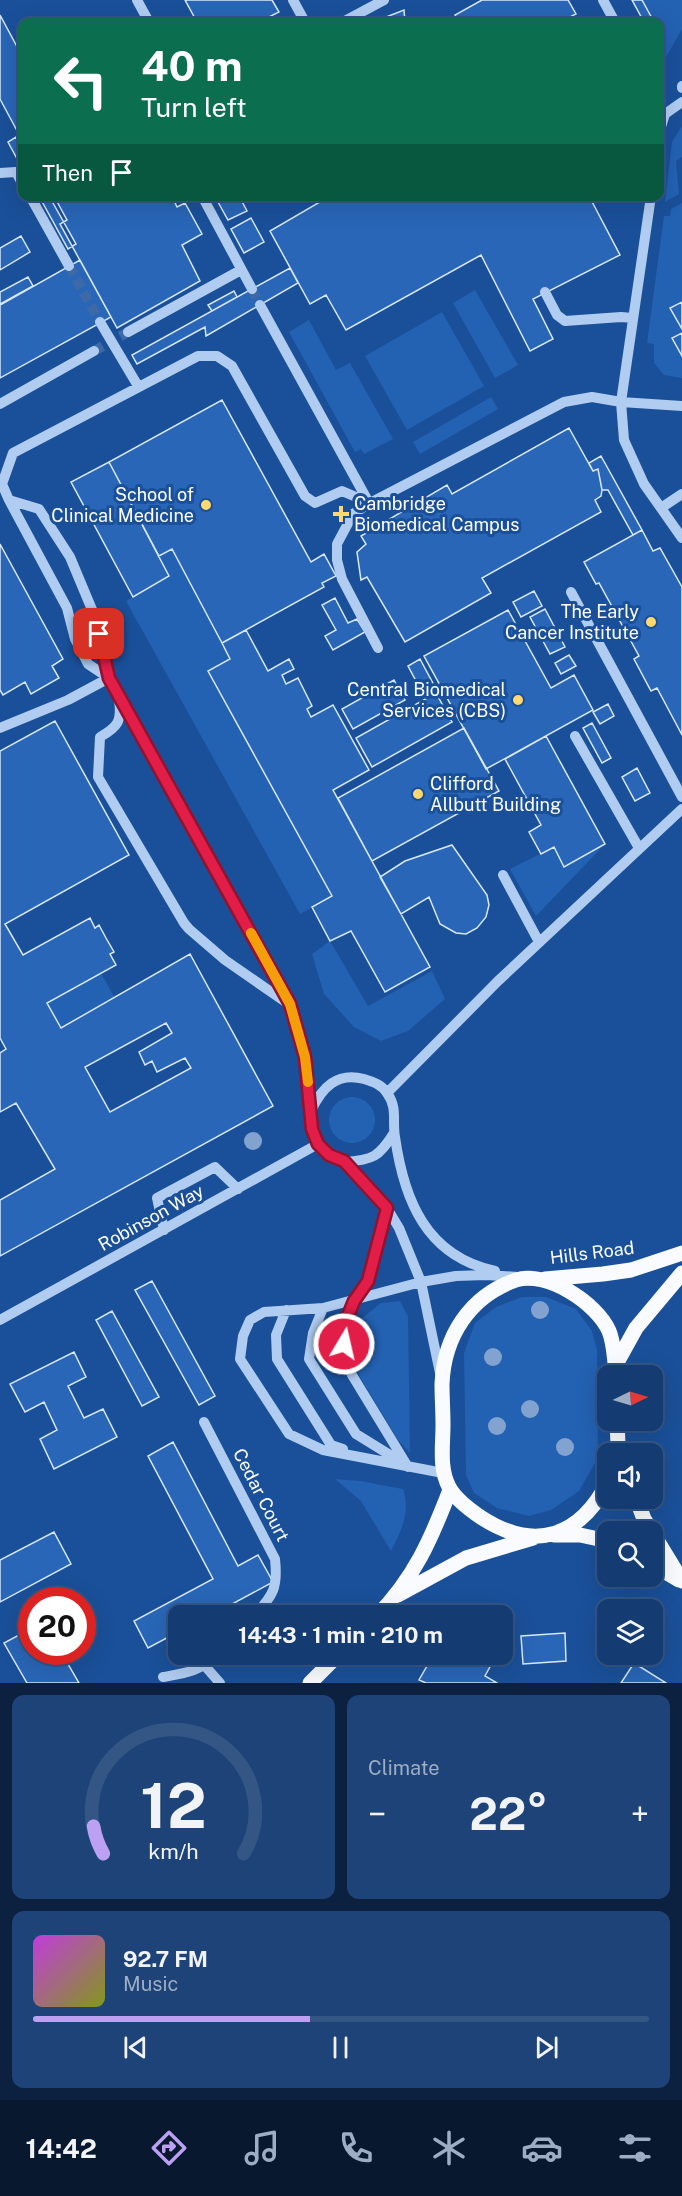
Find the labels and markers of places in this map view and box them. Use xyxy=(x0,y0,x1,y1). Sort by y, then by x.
place label: School of Clinical Medicine xyxy=(51,484,194,526)
place label: Cambridge Biomedical Campus xyxy=(354,493,519,535)
marker: School of Clinical Medicine xyxy=(199,498,213,512)
marker: Cambridge Biomedical Campus xyxy=(332,505,350,523)
place label: The Early Cancer Institute xyxy=(505,601,639,643)
pin xyxy=(73,608,124,659)
marker: The Early Cancer Institute xyxy=(644,615,658,629)
place label: Central Biomedical Services (CBS) xyxy=(347,679,506,721)
marker: Central Biomedical Services (CBS) xyxy=(511,693,525,707)
place label: Clifford Allbutt Building xyxy=(430,773,561,815)
marker: Clifford Allbutt Building xyxy=(411,787,425,801)

